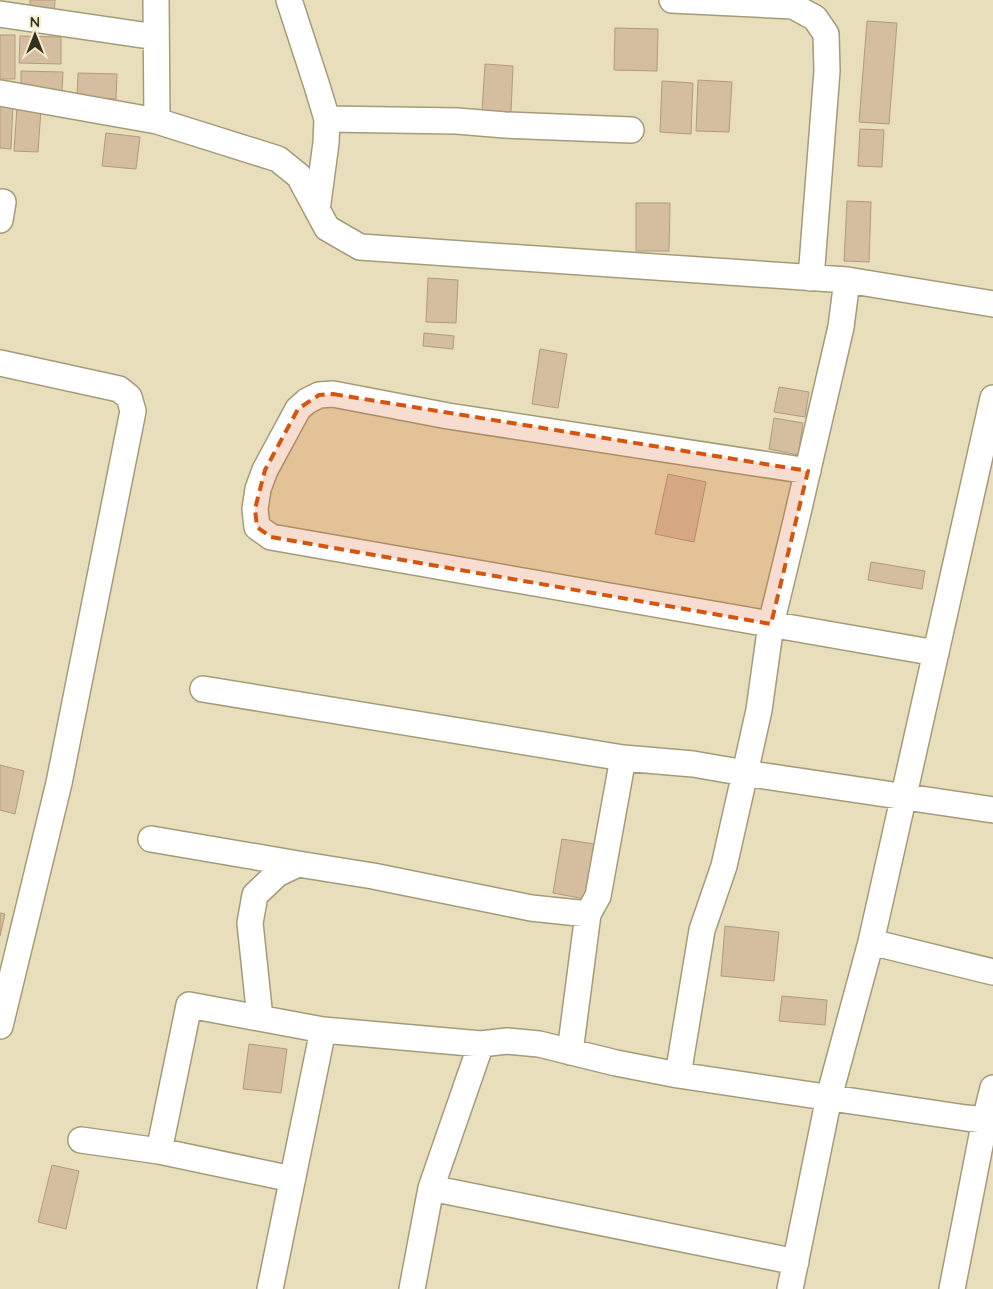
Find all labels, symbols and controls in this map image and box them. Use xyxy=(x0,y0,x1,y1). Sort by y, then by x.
north arrow xyxy=(10,10,60,60)
text: N xyxy=(30,13,40,31)

